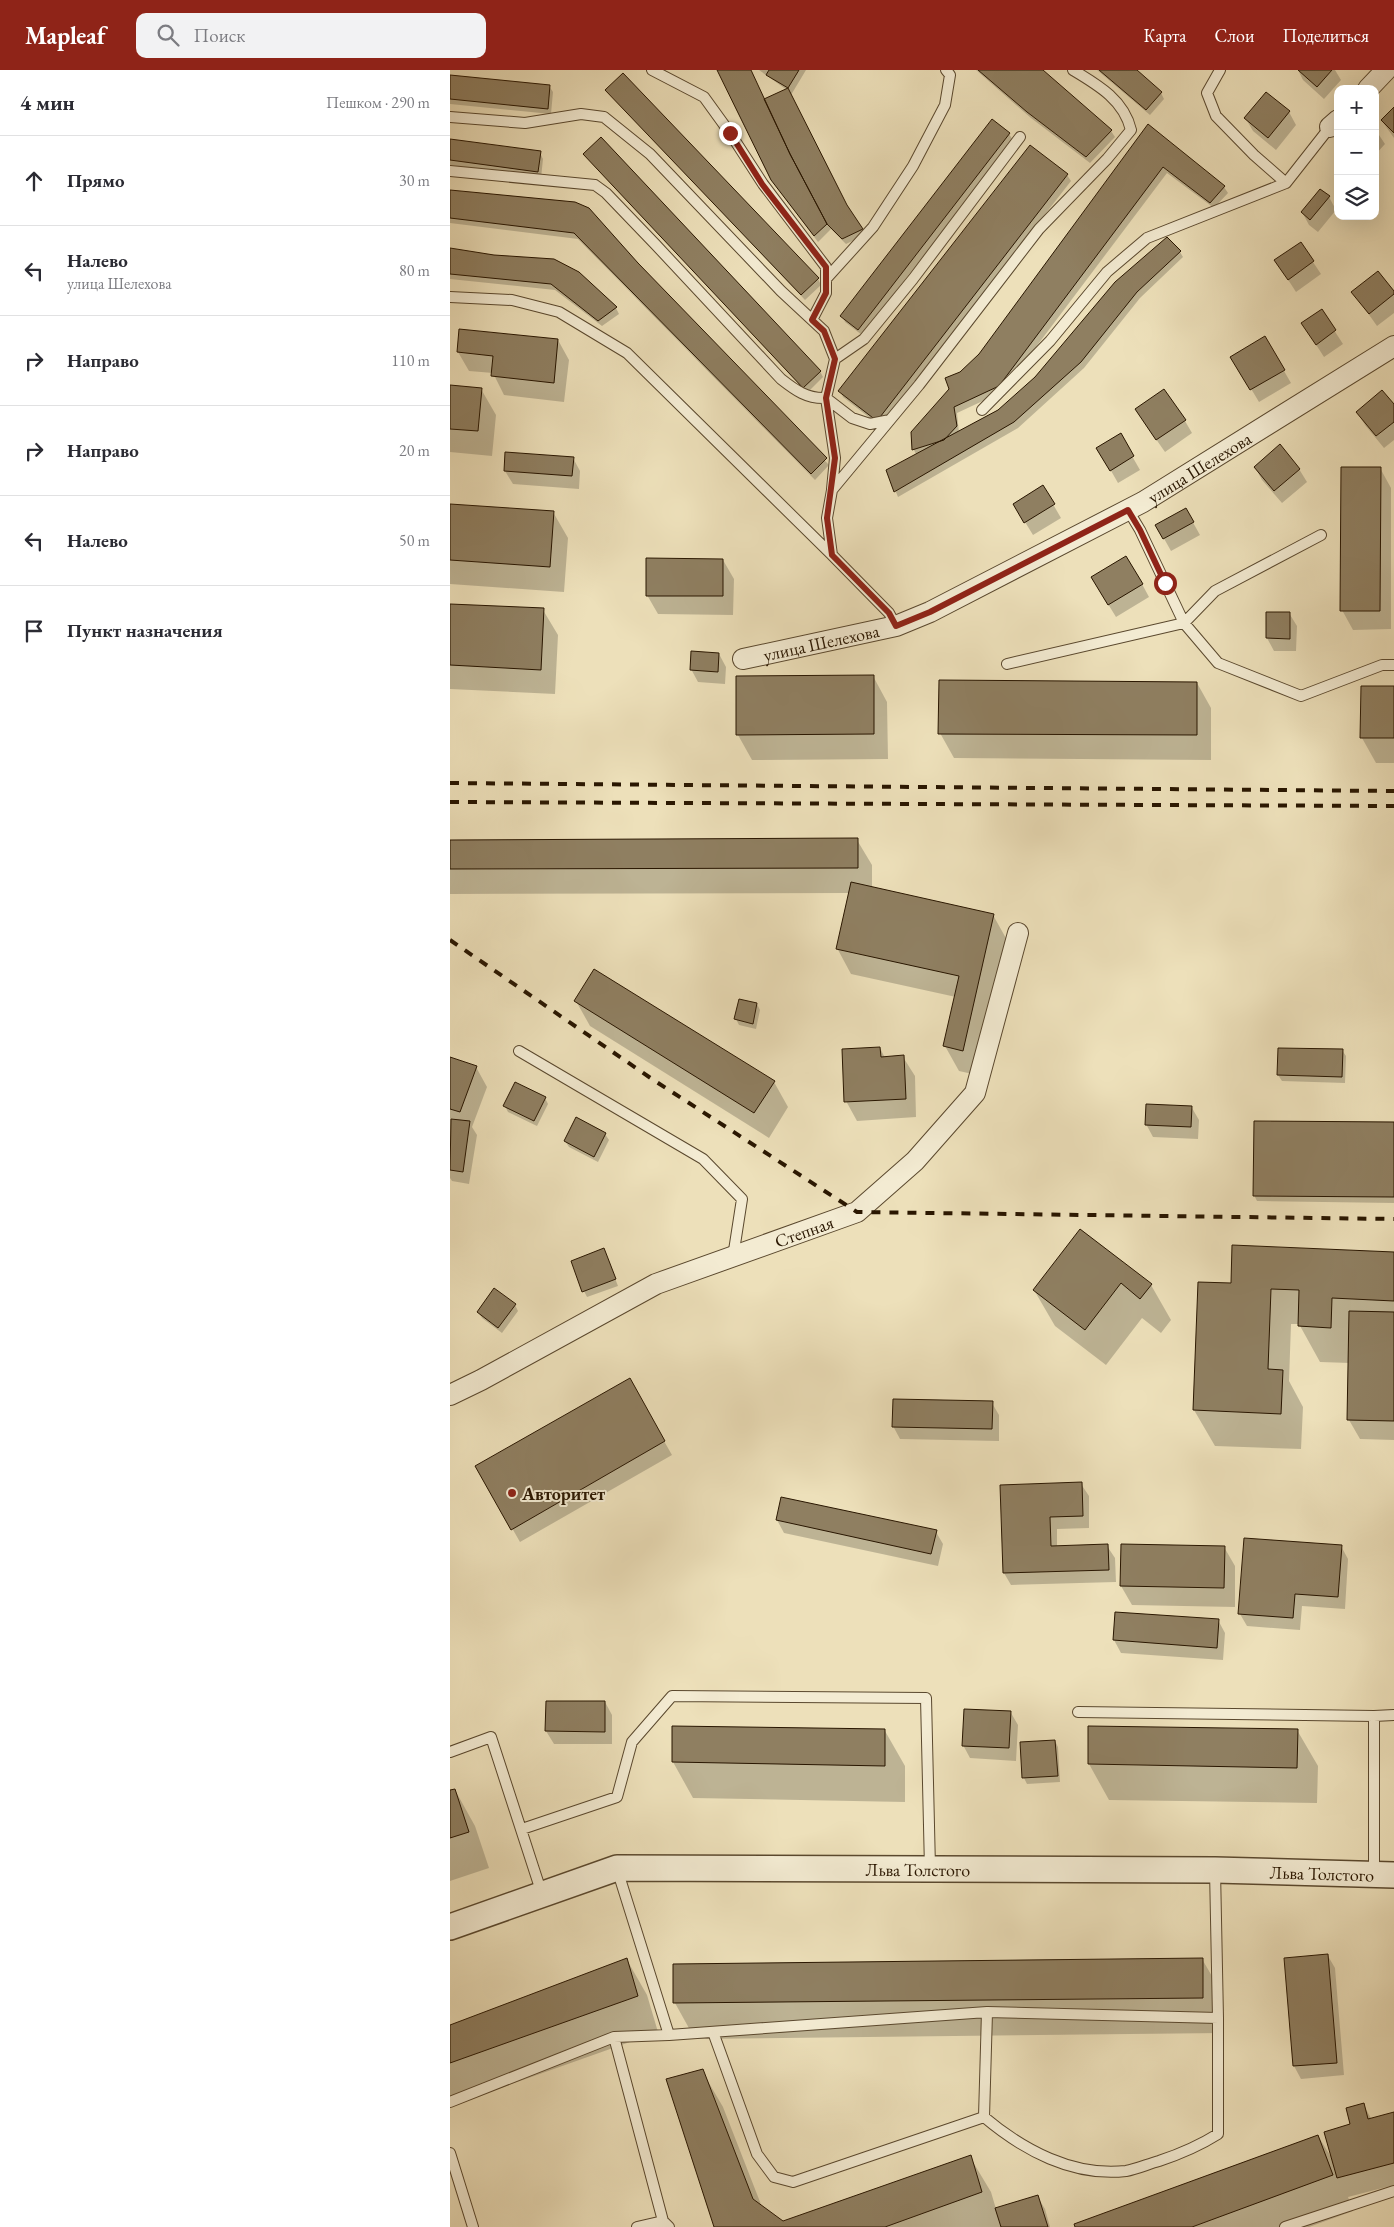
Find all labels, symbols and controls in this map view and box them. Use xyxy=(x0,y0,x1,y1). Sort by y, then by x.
search box xyxy=(136,13,486,58)
text: Mapleaf xyxy=(25,20,106,51)
icon: search xyxy=(154,21,182,49)
text: Поиск xyxy=(194,23,245,48)
text: Карта xyxy=(1144,24,1187,47)
text: Слои xyxy=(1215,24,1254,47)
text: Поделиться xyxy=(1282,24,1369,47)
map controls xyxy=(1334,85,1379,220)
button: + xyxy=(1334,85,1379,130)
text: 4 мин xyxy=(20,89,75,116)
text: Пешком · 290 m xyxy=(326,92,430,113)
route end xyxy=(719,122,742,145)
button: − xyxy=(1334,130,1379,175)
icon: ahead xyxy=(20,167,48,195)
text: Прямо xyxy=(67,168,125,193)
text: 30 m xyxy=(399,170,430,191)
button: layers xyxy=(1334,175,1379,220)
text: Налево xyxy=(67,248,128,273)
icon: left xyxy=(20,257,48,285)
text: 80 m xyxy=(399,260,430,281)
text: улица Шелехова xyxy=(67,273,172,294)
icon: right xyxy=(20,347,48,375)
text: Направо xyxy=(67,348,139,373)
text: 110 m xyxy=(391,350,430,371)
street label: улица Шелехова xyxy=(1143,426,1256,508)
icon: right xyxy=(20,437,48,465)
text: Направо xyxy=(67,438,139,463)
text: 20 m xyxy=(399,440,430,461)
icon: left xyxy=(20,527,48,555)
text: Налево xyxy=(67,528,128,553)
text: 50 m xyxy=(399,530,430,551)
route start xyxy=(1154,572,1177,595)
icon: arrive xyxy=(20,617,48,645)
text: Пункт назначения xyxy=(67,618,223,643)
street label: улица Шелехова xyxy=(761,618,882,666)
street label: Степная xyxy=(771,1210,836,1252)
place label: Авторитет xyxy=(521,1482,605,1505)
marker: Авторитет xyxy=(506,1487,518,1499)
street label: Льва Толстого xyxy=(866,1857,970,1881)
street label: Льва Толстого xyxy=(1269,1860,1374,1886)

